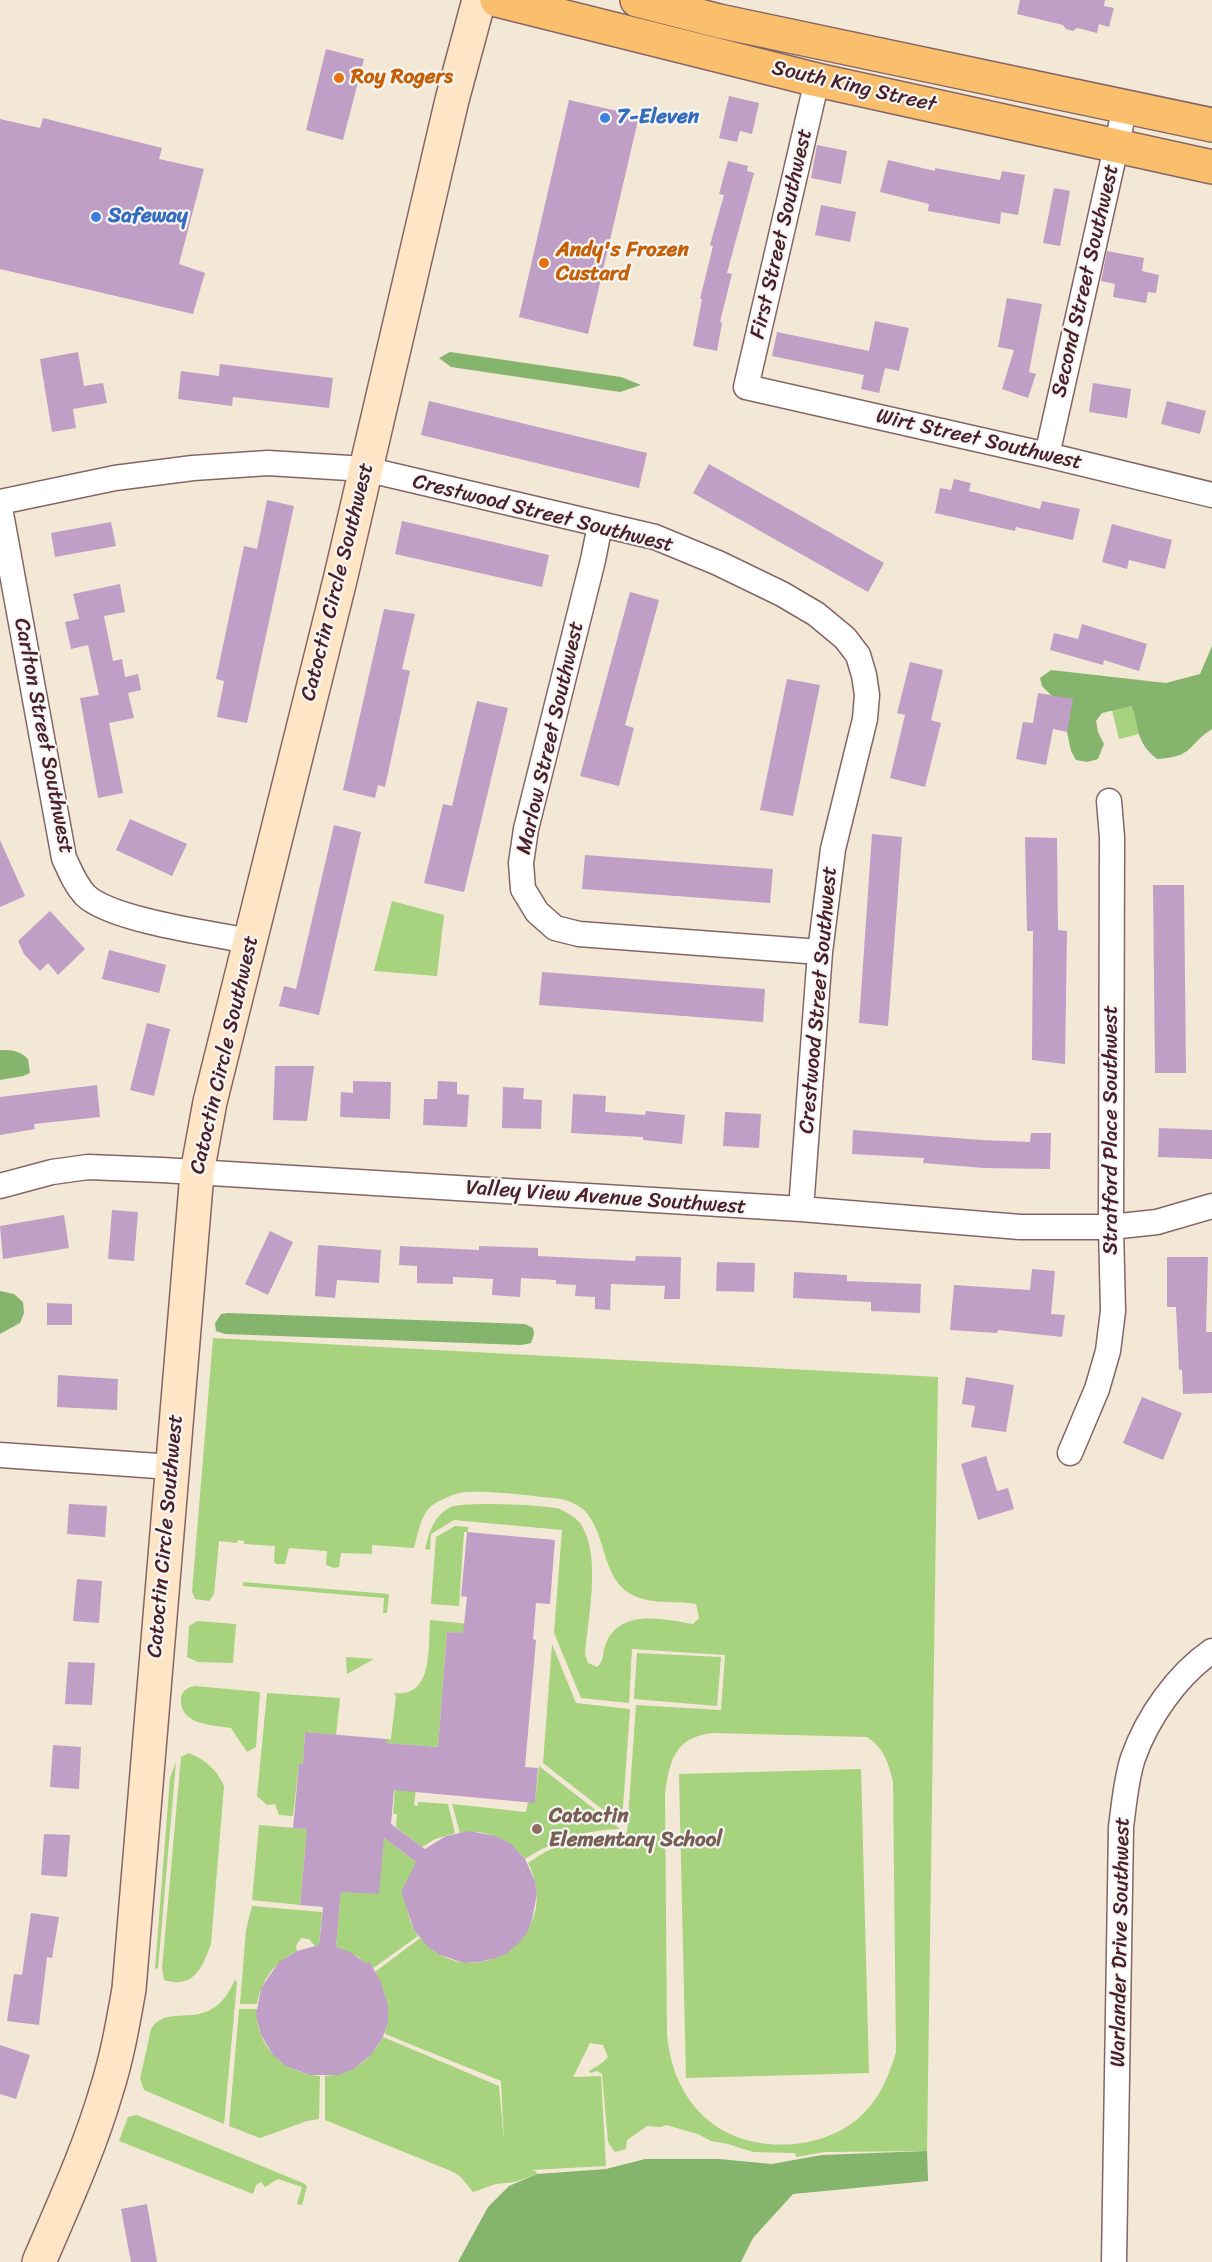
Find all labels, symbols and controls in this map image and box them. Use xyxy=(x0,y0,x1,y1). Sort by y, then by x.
street label: South King Street xyxy=(769,56,939,118)
place label: Roy Rogers xyxy=(351,65,453,91)
marker: Roy Rogers xyxy=(332,71,346,85)
place label: 7-Eleven xyxy=(617,105,699,131)
marker: 7-Eleven xyxy=(598,111,612,125)
street label: First Street Southwest xyxy=(746,127,818,341)
street label: Second Street Southwest xyxy=(1047,162,1125,400)
place label: Safeway xyxy=(108,204,188,230)
marker: Safeway xyxy=(89,210,103,224)
place label: Andy's Frozen Custard xyxy=(556,238,689,288)
marker: Andy's Frozen Custard xyxy=(537,256,551,270)
street label: Wirt Street Southwest xyxy=(874,404,1084,476)
street label: Catoctin Circle Southwest xyxy=(296,461,380,703)
street label: Crestwood Street Southwest xyxy=(410,469,676,559)
street label: Carlton Street Southwest xyxy=(8,616,78,856)
street label: Marlow Street Southwest xyxy=(512,619,590,857)
street label: Crestwood Street Southwest xyxy=(795,865,843,1135)
street label: Catoctin Circle Southwest xyxy=(185,933,265,1177)
street label: Stratford Place Southwest xyxy=(1099,1005,1125,1255)
street label: Valley View Avenue Southwest xyxy=(465,1176,747,1220)
street label: Catoctin Circle Southwest xyxy=(143,1413,189,1659)
place label: Catoctin Elementary School xyxy=(549,1804,722,1854)
street label: Warlander Drive Southwest xyxy=(1106,1817,1136,2067)
marker: Catoctin Elementary School xyxy=(530,1822,544,1836)

